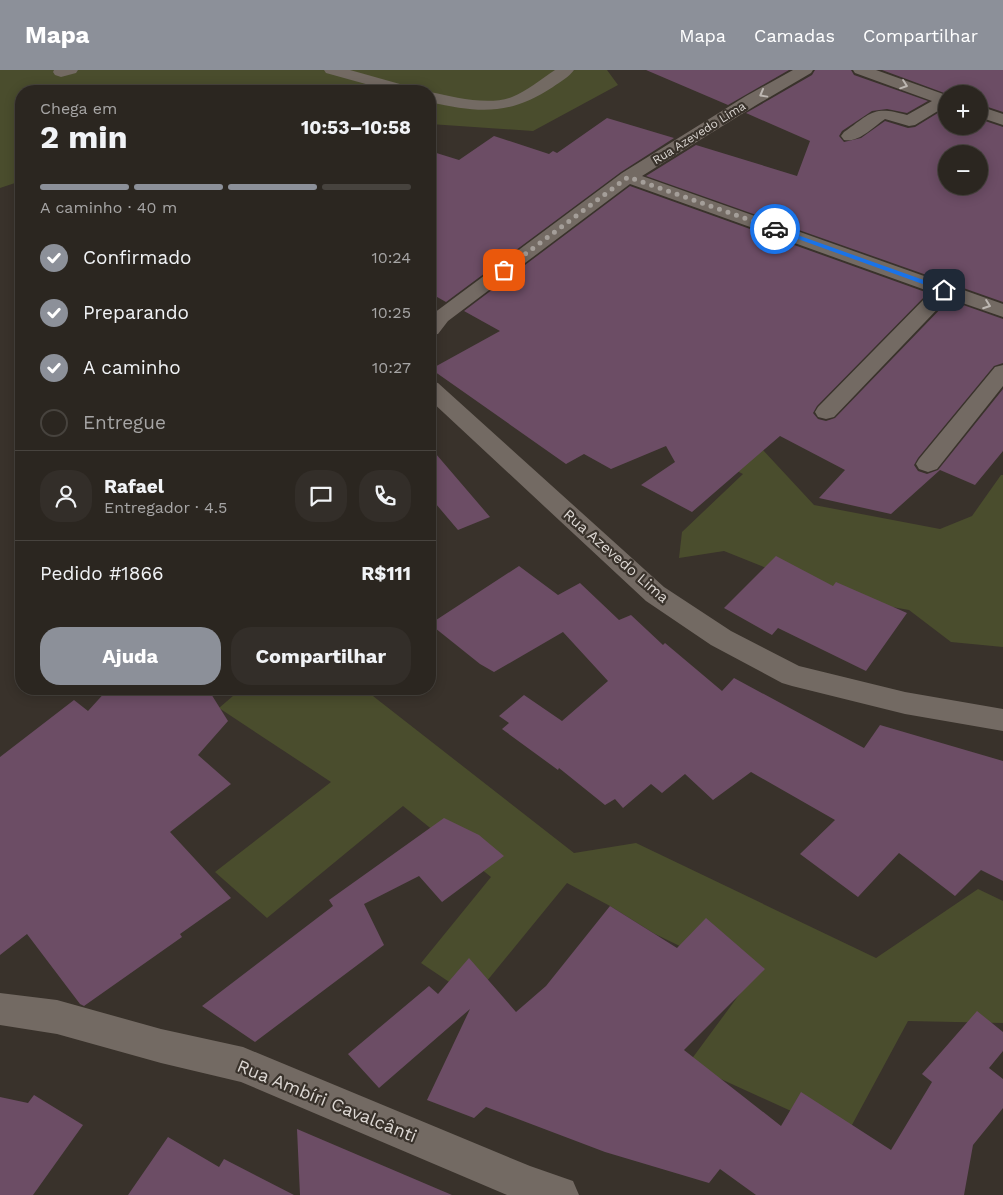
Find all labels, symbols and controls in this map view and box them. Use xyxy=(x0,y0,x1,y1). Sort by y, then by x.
text: Mapa xyxy=(25,21,90,49)
text: Mapa xyxy=(679,25,726,46)
text: Camadas xyxy=(754,25,835,46)
text: Compartilhar xyxy=(863,25,978,46)
one-way arrow xyxy=(899,79,907,89)
map controls xyxy=(938,85,988,195)
button: + xyxy=(938,85,988,135)
one-way arrow xyxy=(759,88,768,98)
text: Chega em xyxy=(40,99,117,118)
street label: Rua Azevedo Lima xyxy=(650,99,748,167)
text: 10:53–10:58 xyxy=(301,116,411,139)
text: 2 min xyxy=(40,118,128,156)
button: − xyxy=(938,145,988,195)
text: A caminho · 40 m xyxy=(40,198,177,217)
courier xyxy=(750,204,800,254)
icon: car xyxy=(761,215,789,243)
icon: check xyxy=(40,244,68,272)
text: Confirmado xyxy=(83,246,192,269)
text: 10:24 xyxy=(371,248,411,267)
pin xyxy=(483,249,525,291)
icon: bag xyxy=(490,256,518,284)
pin xyxy=(923,269,965,311)
icon: home xyxy=(930,276,958,304)
icon: check xyxy=(40,299,68,327)
one-way arrow xyxy=(983,299,991,309)
text: Preparando xyxy=(83,301,189,324)
text: 10:25 xyxy=(371,303,411,322)
icon: check xyxy=(40,354,68,382)
text: A caminho xyxy=(83,356,181,379)
text: 10:27 xyxy=(372,358,411,377)
text: Entregue xyxy=(83,411,166,434)
button: person xyxy=(40,470,92,522)
button: chat xyxy=(295,470,347,522)
button: phone xyxy=(359,470,411,522)
text: Rafael xyxy=(104,475,164,498)
text: Entregador · 4.5 xyxy=(104,498,227,517)
street label: Rua Azevedo Lima xyxy=(560,505,673,607)
text: Pedido #1866 xyxy=(40,562,164,585)
text: R$111 xyxy=(361,562,411,585)
button: Ajuda xyxy=(40,627,221,685)
button: Compartilhar xyxy=(231,627,411,685)
street label: Rua Ambíri Cavalcânti xyxy=(234,1055,420,1146)

